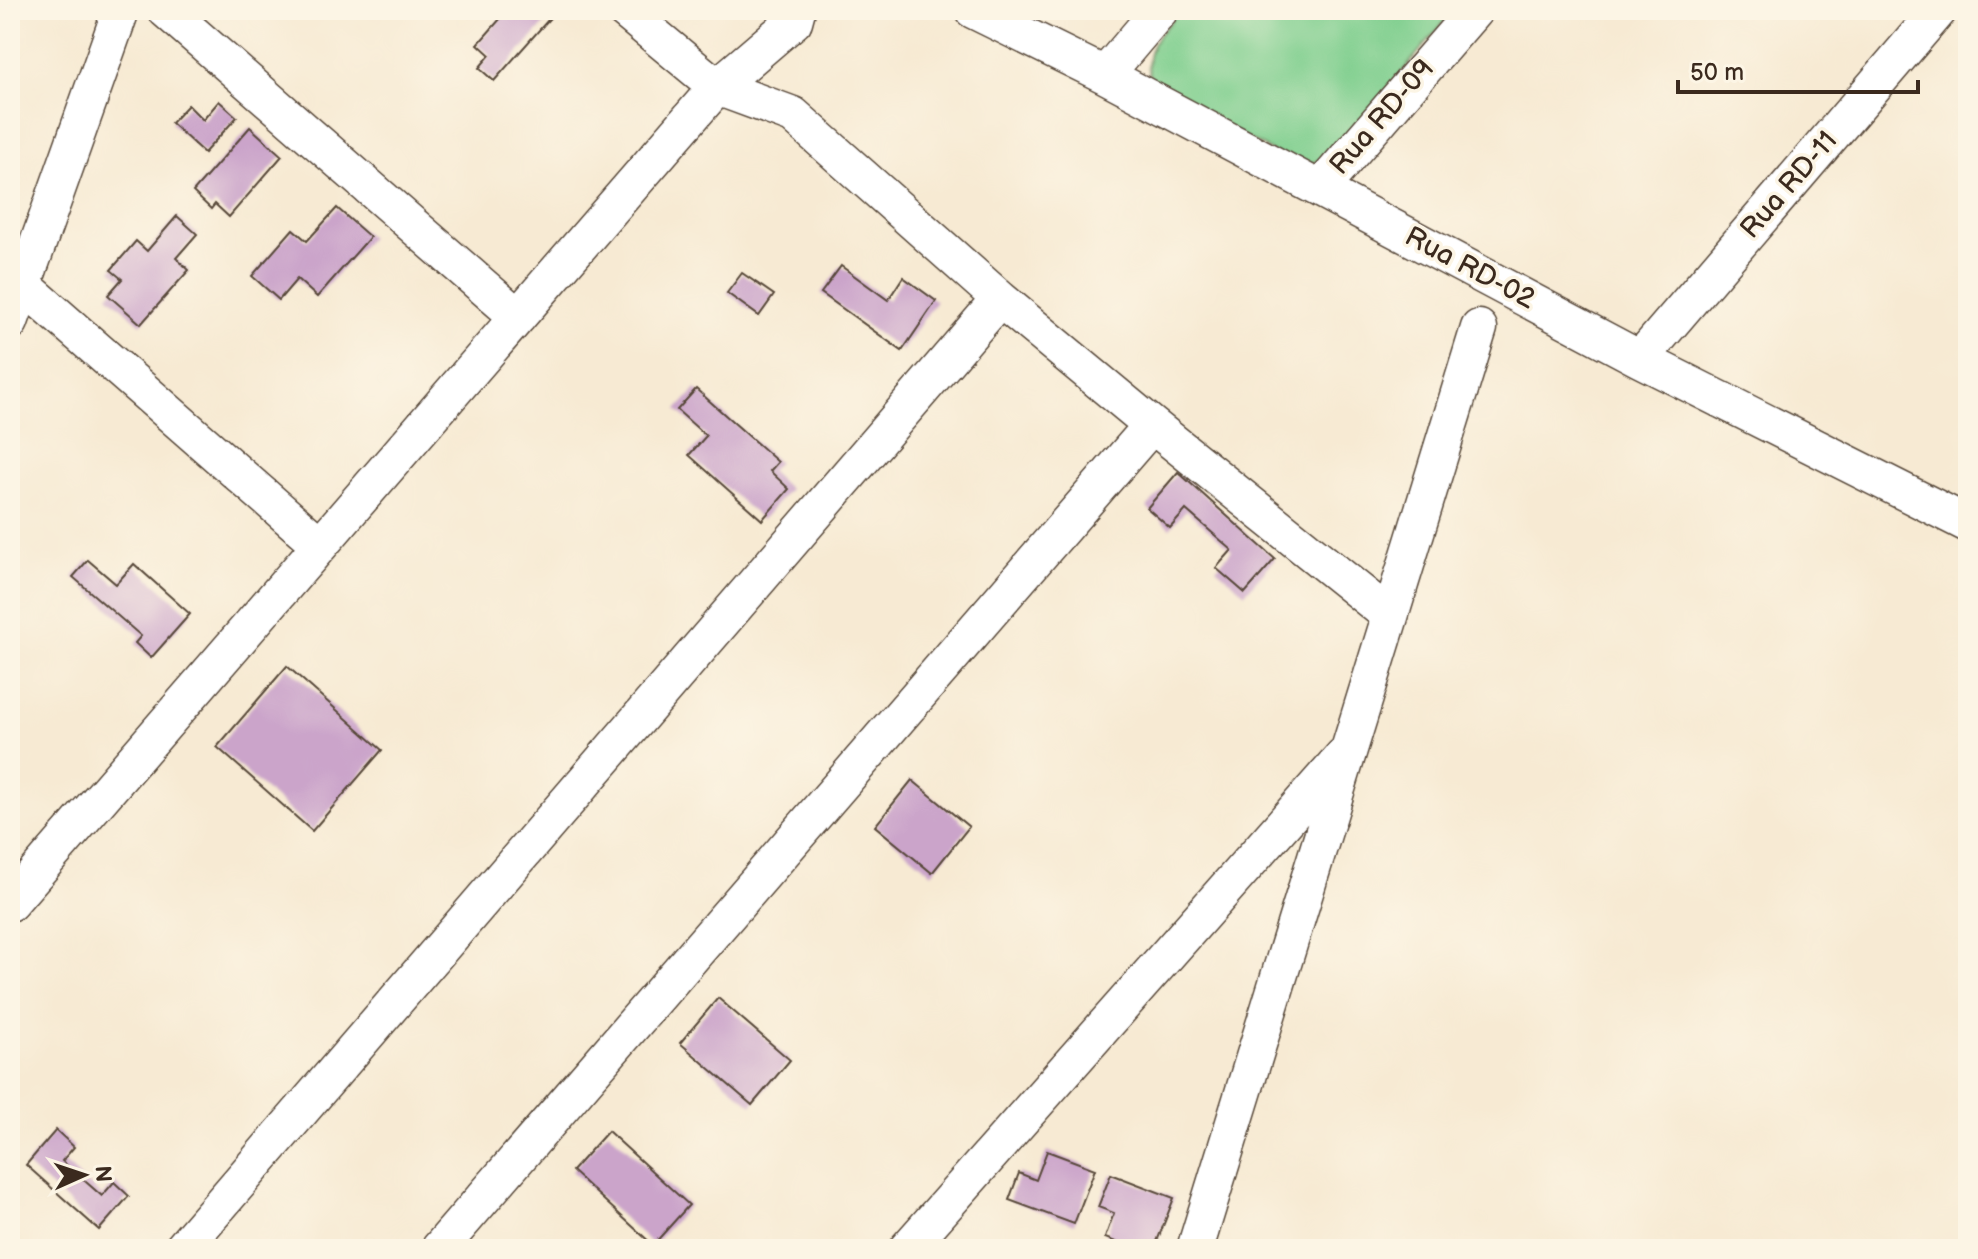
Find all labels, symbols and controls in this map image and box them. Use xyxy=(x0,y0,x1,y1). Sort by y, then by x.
scale bar xyxy=(1678,44,1918,94)
street label: Rua RD-09 xyxy=(1323,53,1441,181)
text: 50 m xyxy=(1690,58,1744,87)
street label: Rua RD-11 xyxy=(1734,125,1844,245)
street label: Rua RD-02 xyxy=(1399,220,1541,316)
north arrow xyxy=(44,1135,124,1215)
text: N xyxy=(89,1165,116,1183)

